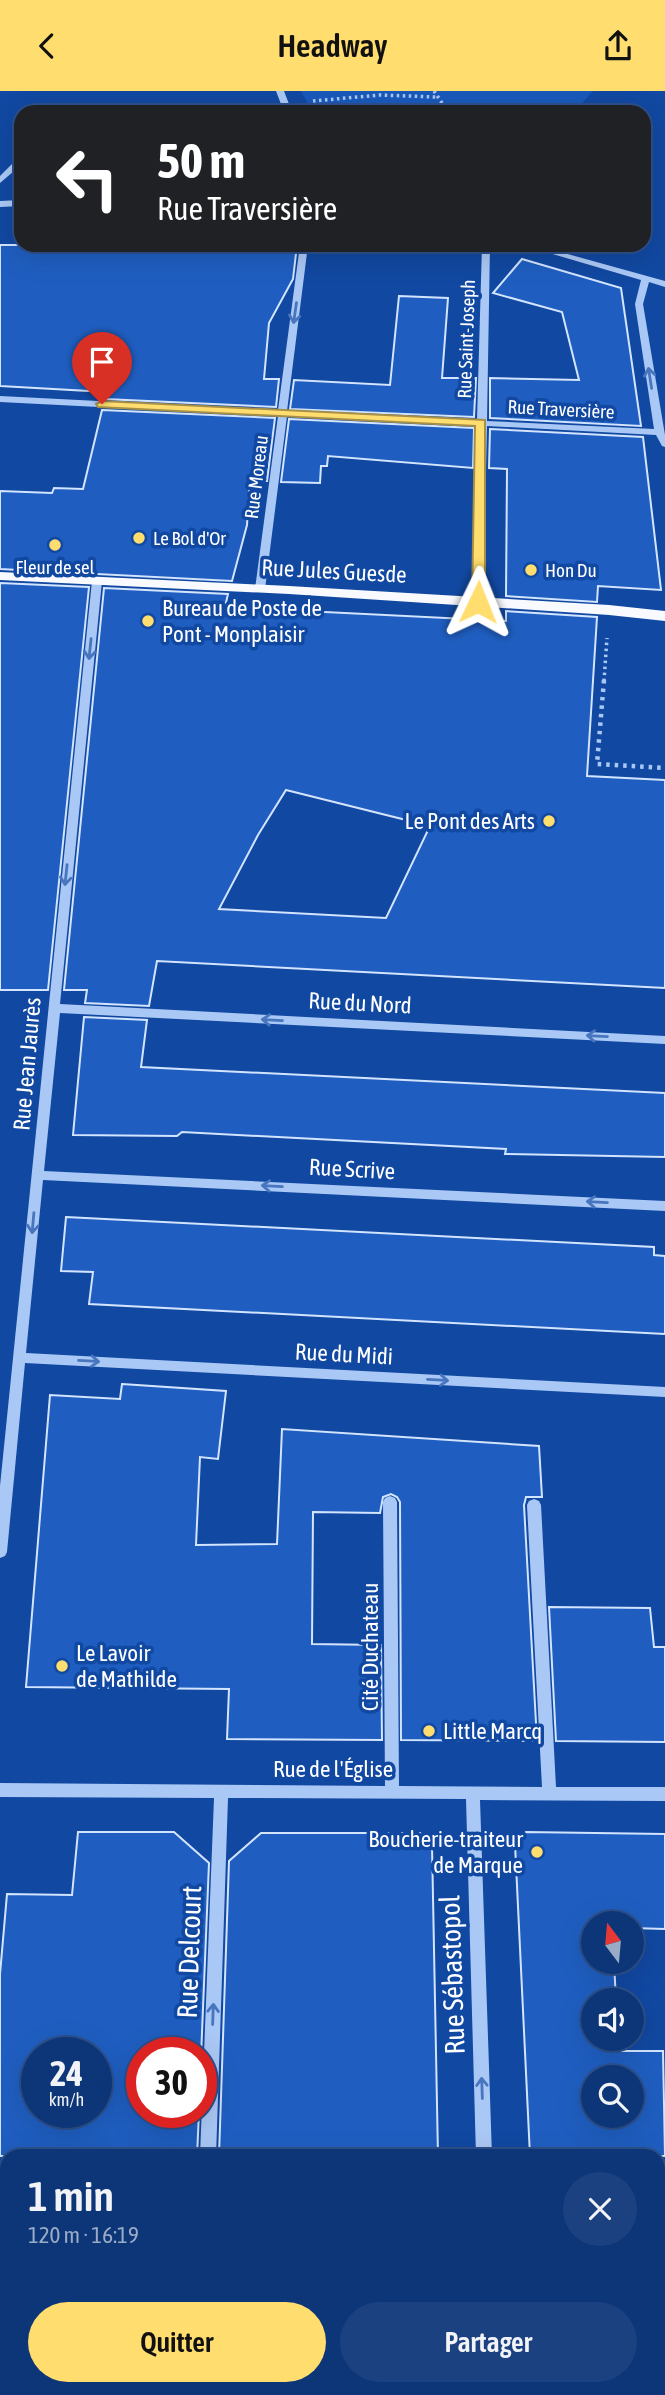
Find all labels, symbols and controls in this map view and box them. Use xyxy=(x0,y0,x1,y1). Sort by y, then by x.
icon: back xyxy=(28,27,66,65)
text: Headway xyxy=(277,27,388,64)
icon: share xyxy=(599,27,637,65)
text: 50 m xyxy=(157,132,245,188)
icon: left xyxy=(42,133,133,224)
text: Rue Traversière xyxy=(157,190,337,227)
street label: Rue Saint-Joseph xyxy=(453,279,479,399)
one-way arrow xyxy=(288,301,301,324)
pin xyxy=(72,332,132,404)
icon: arrive xyxy=(83,343,121,381)
one-way arrow xyxy=(643,367,656,390)
street label: Rue Traversière xyxy=(507,395,615,423)
street label: Rue Moreau xyxy=(240,434,272,520)
place label: Le Bol d'Or xyxy=(153,527,226,549)
marker: Le Bol d'Or xyxy=(131,530,147,546)
marker: Fleur de sel xyxy=(47,537,63,553)
street label: Rue Jules Guesde xyxy=(261,554,407,588)
place label: Fleur de sel xyxy=(15,556,95,578)
place label: Hon Du xyxy=(545,559,597,581)
marker: Hon Du xyxy=(523,562,539,578)
position arrow xyxy=(441,565,515,639)
place label: Bureau de Poste de Pont - Monplaisir xyxy=(162,595,322,647)
marker: Bureau de Poste de Pont - Monplaisir xyxy=(140,613,156,629)
one-way arrow xyxy=(83,637,96,660)
place label: Le Pont des Arts xyxy=(405,808,535,834)
marker: Le Pont des Arts xyxy=(541,813,557,829)
one-way arrow xyxy=(60,863,73,886)
street label: Rue du Nord xyxy=(308,987,412,1019)
street label: Rue Jean Jaurès xyxy=(8,996,46,1132)
one-way arrow xyxy=(261,1013,284,1026)
one-way arrow xyxy=(586,1030,609,1043)
street label: Rue Scrive xyxy=(308,1154,396,1184)
one-way arrow xyxy=(260,1180,283,1193)
one-way arrow xyxy=(586,1196,609,1209)
one-way arrow xyxy=(26,1211,39,1233)
street label: Rue du Midi xyxy=(294,1338,394,1370)
one-way arrow xyxy=(77,1355,100,1368)
one-way arrow xyxy=(427,1374,449,1387)
street label: Cité Duchateau xyxy=(357,1583,383,1711)
place label: Le Lavoir de Mathilde xyxy=(76,1640,177,1692)
marker: Le Lavoir de Mathilde xyxy=(54,1658,70,1674)
place label: Little Marcq xyxy=(443,1718,542,1744)
marker: Little Marcq xyxy=(421,1723,437,1739)
street label: Rue de l'Église xyxy=(273,1756,393,1782)
place label: Boucherie-traiteur de Marque xyxy=(368,1826,524,1878)
marker: Boucherie-traiteur de Marque xyxy=(529,1844,545,1860)
street label: Rue Delcourt xyxy=(171,1885,207,2019)
street label: Rue Sébastopol xyxy=(433,1894,471,2055)
north arrow xyxy=(581,1911,644,1974)
map controls xyxy=(581,1911,644,2128)
button: sound xyxy=(581,1988,644,2051)
one-way arrow xyxy=(207,2003,220,2026)
speed limit sign: 30 xyxy=(126,2037,217,2128)
text: 24 xyxy=(50,2053,83,2093)
button: search xyxy=(581,2065,644,2128)
one-way arrow xyxy=(475,2077,488,2100)
text: km/h xyxy=(49,2089,84,2110)
text: 1 min xyxy=(28,2172,114,2220)
button: close xyxy=(563,2172,637,2246)
text: 120 m · 16:19 xyxy=(28,2222,139,2248)
button: Quitter xyxy=(28,2302,326,2382)
button: Partager xyxy=(340,2302,637,2382)

